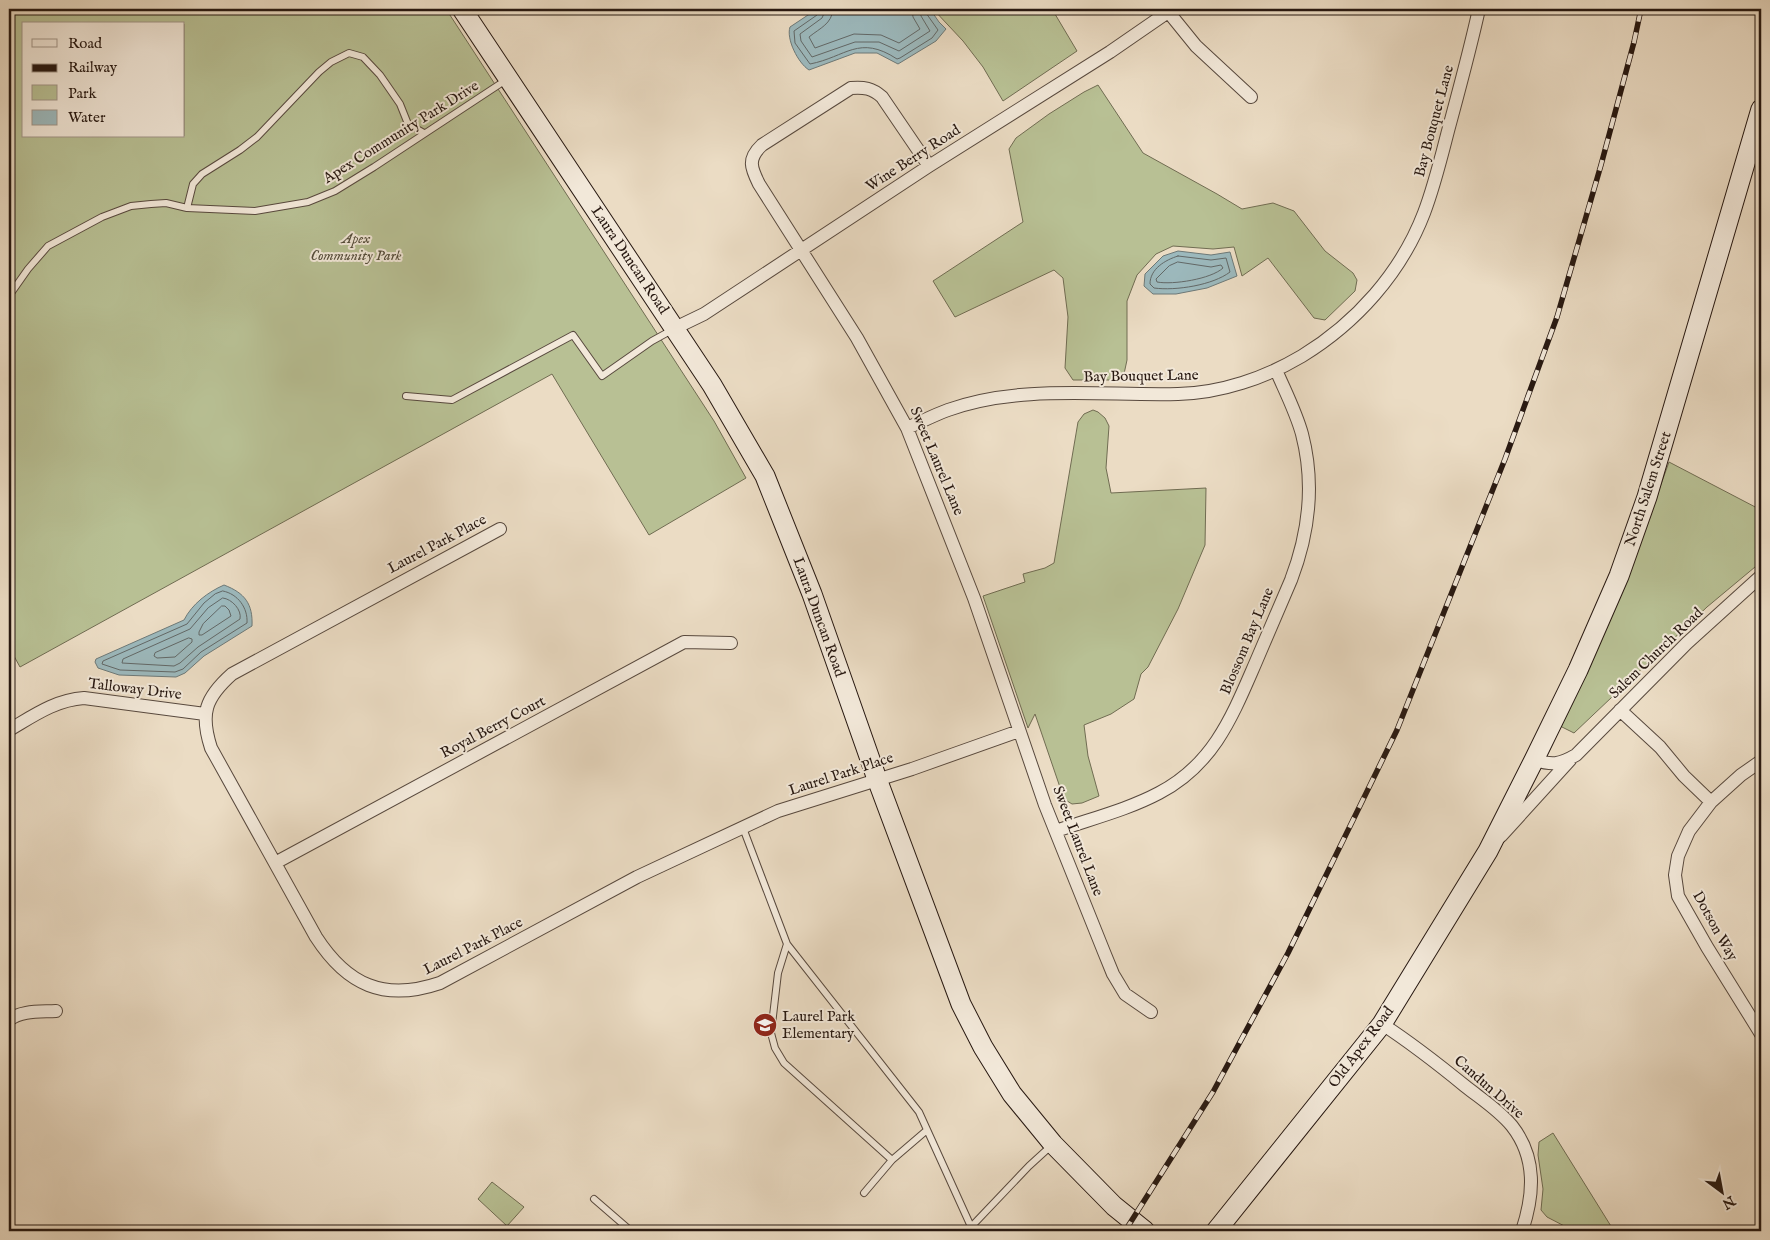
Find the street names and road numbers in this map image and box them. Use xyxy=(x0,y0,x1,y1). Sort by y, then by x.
street label: Bay Bouquet Lane xyxy=(1410,63,1458,179)
street label: Apex Community Park Drive xyxy=(319,76,482,188)
street label: Wine Berry Road xyxy=(862,120,965,196)
street label: Laura Duncan Road xyxy=(587,202,674,318)
street label: Bay Bouquet Lane xyxy=(1083,365,1199,387)
street label: Sweet Laurel Lane xyxy=(906,404,968,518)
street label: North Salem Street xyxy=(1620,429,1676,549)
street label: Laurel Park Place xyxy=(384,510,490,578)
street label: Laura Duncan Road xyxy=(789,555,850,680)
street label: Blossom Bay Lane xyxy=(1216,585,1278,697)
street label: Salem Church Road xyxy=(1605,603,1708,703)
street label: Talloway Drive xyxy=(87,674,183,704)
street label: Royal Berry Court xyxy=(437,691,549,763)
street label: Laurel Park Place xyxy=(786,748,896,800)
street label: Sweet Laurel Lane xyxy=(1048,783,1108,899)
street label: Dotson Way xyxy=(1688,888,1742,965)
street label: Laurel Park Place xyxy=(420,913,526,979)
street label: Old Apex Road xyxy=(1324,1002,1398,1092)
street label: Candun Drive xyxy=(1450,1051,1528,1123)

